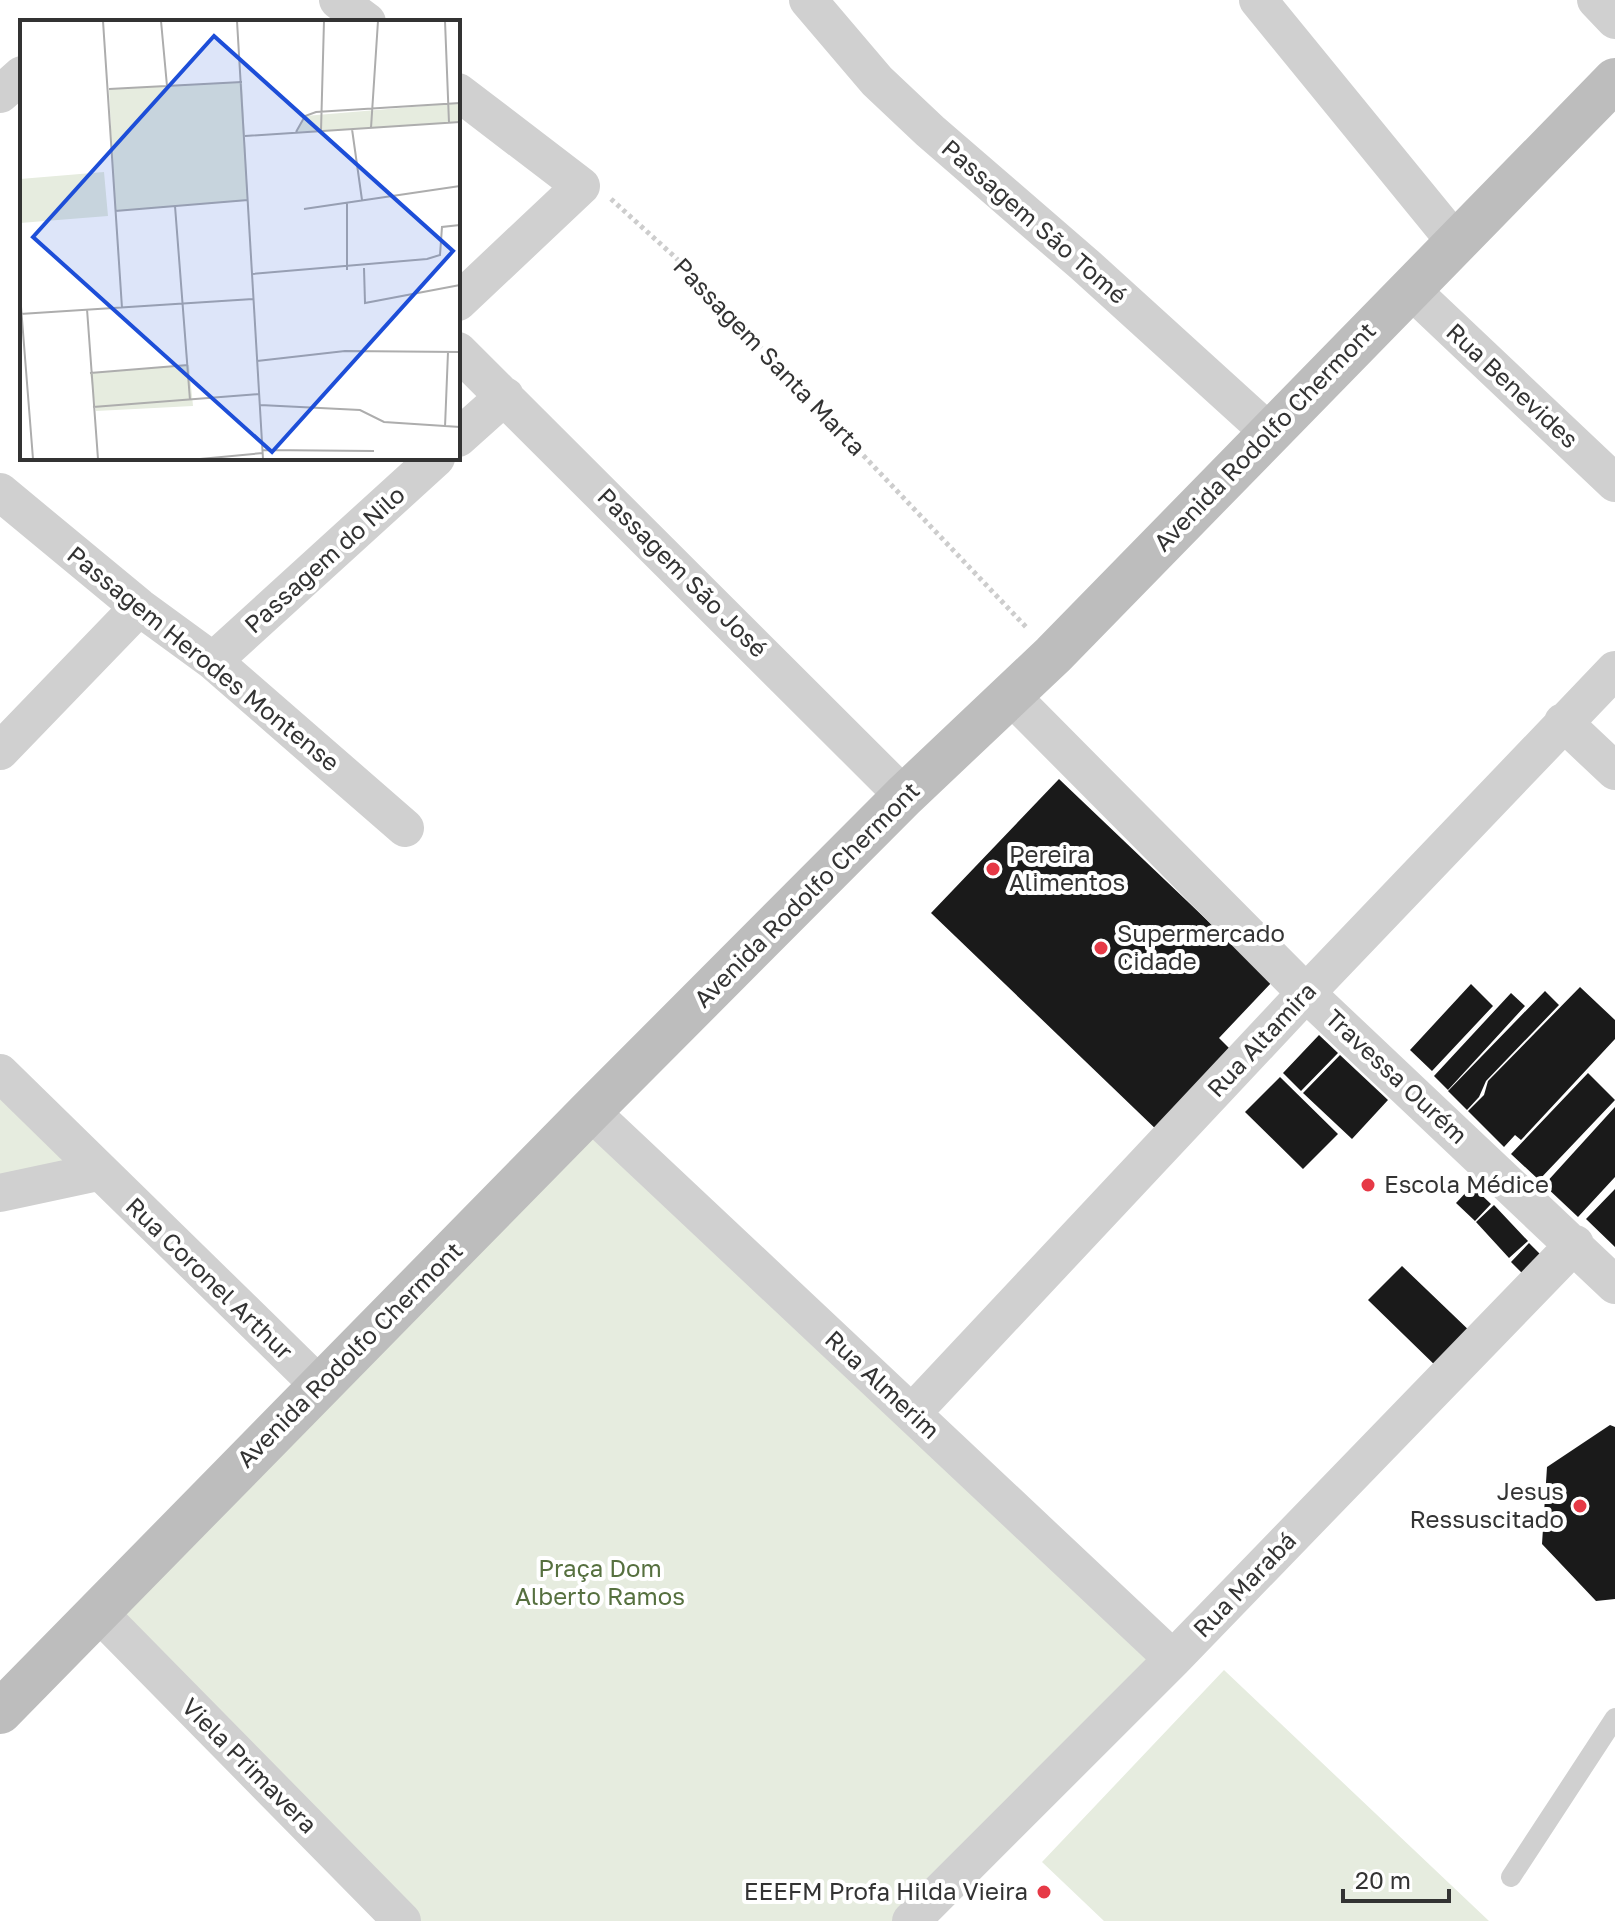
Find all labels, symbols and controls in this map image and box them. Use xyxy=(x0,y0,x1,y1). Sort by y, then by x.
inset map xyxy=(20,20,460,460)
street label: Passagem São Tomé xyxy=(937,133,1133,309)
street label: Passagem Santa Marta xyxy=(668,251,872,461)
street label: Avenida Rodolfo Chermont xyxy=(1147,315,1381,556)
street label: Rua Benevides xyxy=(1441,317,1585,453)
street label: Passagem do Nilo xyxy=(238,479,410,638)
street label: Passagem São José xyxy=(592,481,774,663)
street label: Passagem Herodes Montense xyxy=(62,539,346,777)
street label: Avenida Rodolfo Chermont xyxy=(687,775,925,1013)
place label: Pereira Alimentos xyxy=(1009,839,1125,896)
marker: Pereira Alimentos xyxy=(984,860,1002,878)
place label: Supermercado Cidade xyxy=(1117,918,1285,975)
marker: Supermercado Cidade xyxy=(1092,939,1110,957)
street label: Rua Altamira xyxy=(1200,976,1321,1102)
street label: Travessa Ourém xyxy=(1320,1003,1474,1149)
place label: Escola Médice xyxy=(1384,1169,1549,1198)
marker: Escola Médice xyxy=(1359,1176,1377,1194)
street label: Rua Coronel Arthur xyxy=(121,1191,299,1365)
street label: Avenida Rodolfo Chermont xyxy=(230,1235,468,1473)
street label: Rua Almerim xyxy=(820,1324,946,1444)
place label: Jesus Ressuscitado xyxy=(1409,1476,1564,1533)
marker: Jesus Ressuscitado xyxy=(1571,1497,1589,1515)
street label: Rua Marabá xyxy=(1187,1525,1301,1643)
park label: Praça Dom Alberto Ramos xyxy=(515,1553,685,1610)
street label: Viela Primavera xyxy=(176,1691,324,1839)
scale bar xyxy=(1343,1853,1449,1903)
text: 20 m xyxy=(1355,1865,1411,1894)
place label: EEEFM Profª Hilda Vieira xyxy=(744,1876,1028,1905)
marker: EEEFM Profª Hilda Vieira xyxy=(1035,1883,1053,1901)

